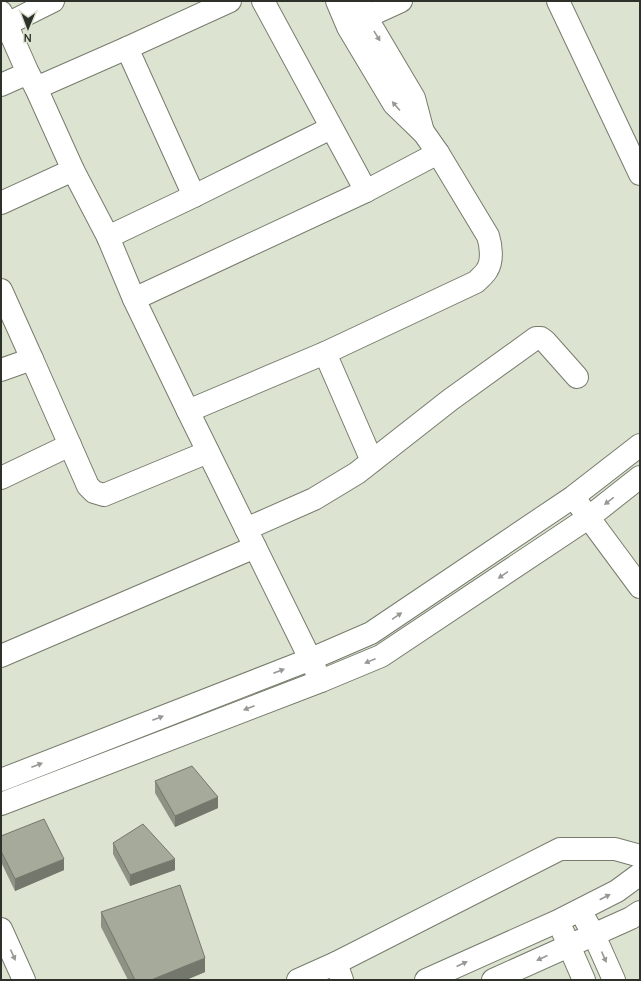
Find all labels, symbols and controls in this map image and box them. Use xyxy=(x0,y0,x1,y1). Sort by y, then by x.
north arrow xyxy=(8,8,48,48)
text: N xyxy=(24,31,32,46)
one-way arrow xyxy=(373,31,381,41)
one-way arrow xyxy=(392,100,401,111)
one-way arrow xyxy=(604,496,615,505)
one-way arrow xyxy=(497,571,508,579)
one-way arrow xyxy=(391,612,402,620)
one-way arrow xyxy=(364,658,376,664)
one-way arrow xyxy=(274,667,286,673)
one-way arrow xyxy=(243,706,255,712)
one-way arrow xyxy=(153,715,165,721)
one-way arrow xyxy=(32,762,44,768)
one-way arrow xyxy=(599,894,610,900)
one-way arrow xyxy=(10,949,16,961)
one-way arrow xyxy=(601,951,607,963)
one-way arrow xyxy=(536,955,547,961)
one-way arrow xyxy=(456,961,467,967)

